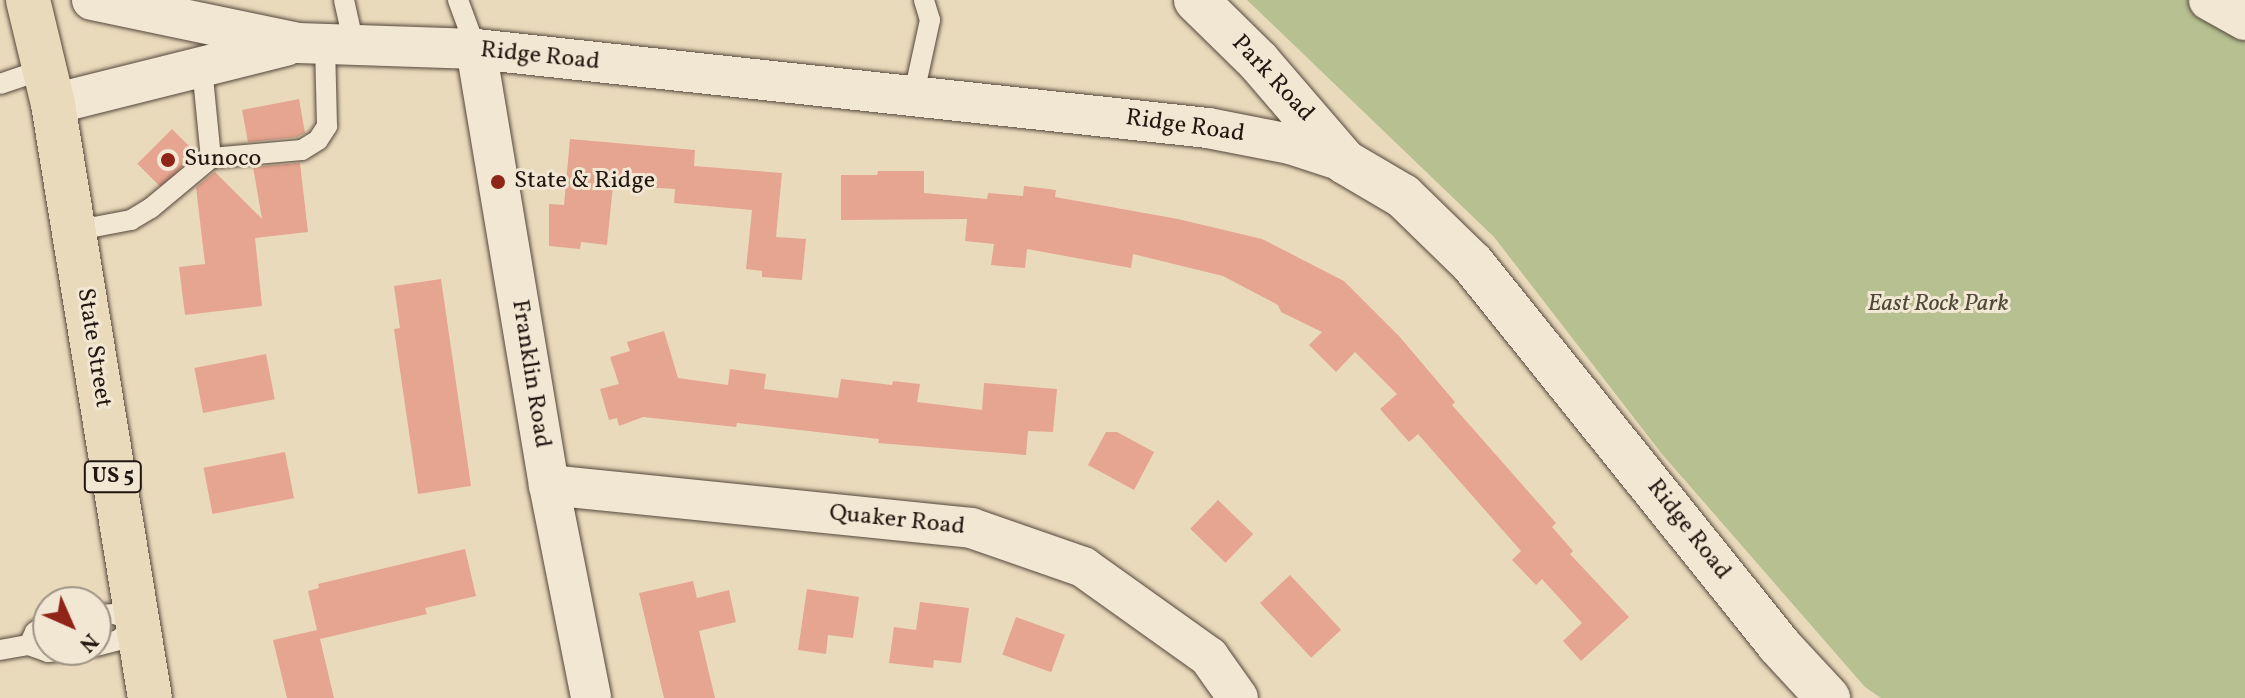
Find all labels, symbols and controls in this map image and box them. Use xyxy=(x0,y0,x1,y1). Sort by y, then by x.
street label: Park Road xyxy=(1225,30,1319,128)
street label: Ridge Road xyxy=(479,36,601,78)
street label: Ridge Road xyxy=(1124,104,1246,150)
place label: Sunoco xyxy=(184,146,261,174)
marker: Sunoco xyxy=(159,151,177,169)
place label: State & Ridge xyxy=(514,168,655,196)
marker: State & Ridge xyxy=(489,173,507,191)
street label: State Street xyxy=(69,286,117,410)
park label: East Rock Park xyxy=(1868,291,2008,319)
street label: Franklin Road xyxy=(504,298,556,450)
road number: US 5 xyxy=(83,459,143,495)
street label: Ridge Road xyxy=(1640,474,1736,586)
street label: Quaker Road xyxy=(828,500,966,542)
north arrow xyxy=(32,586,112,666)
text: N xyxy=(71,625,105,659)

